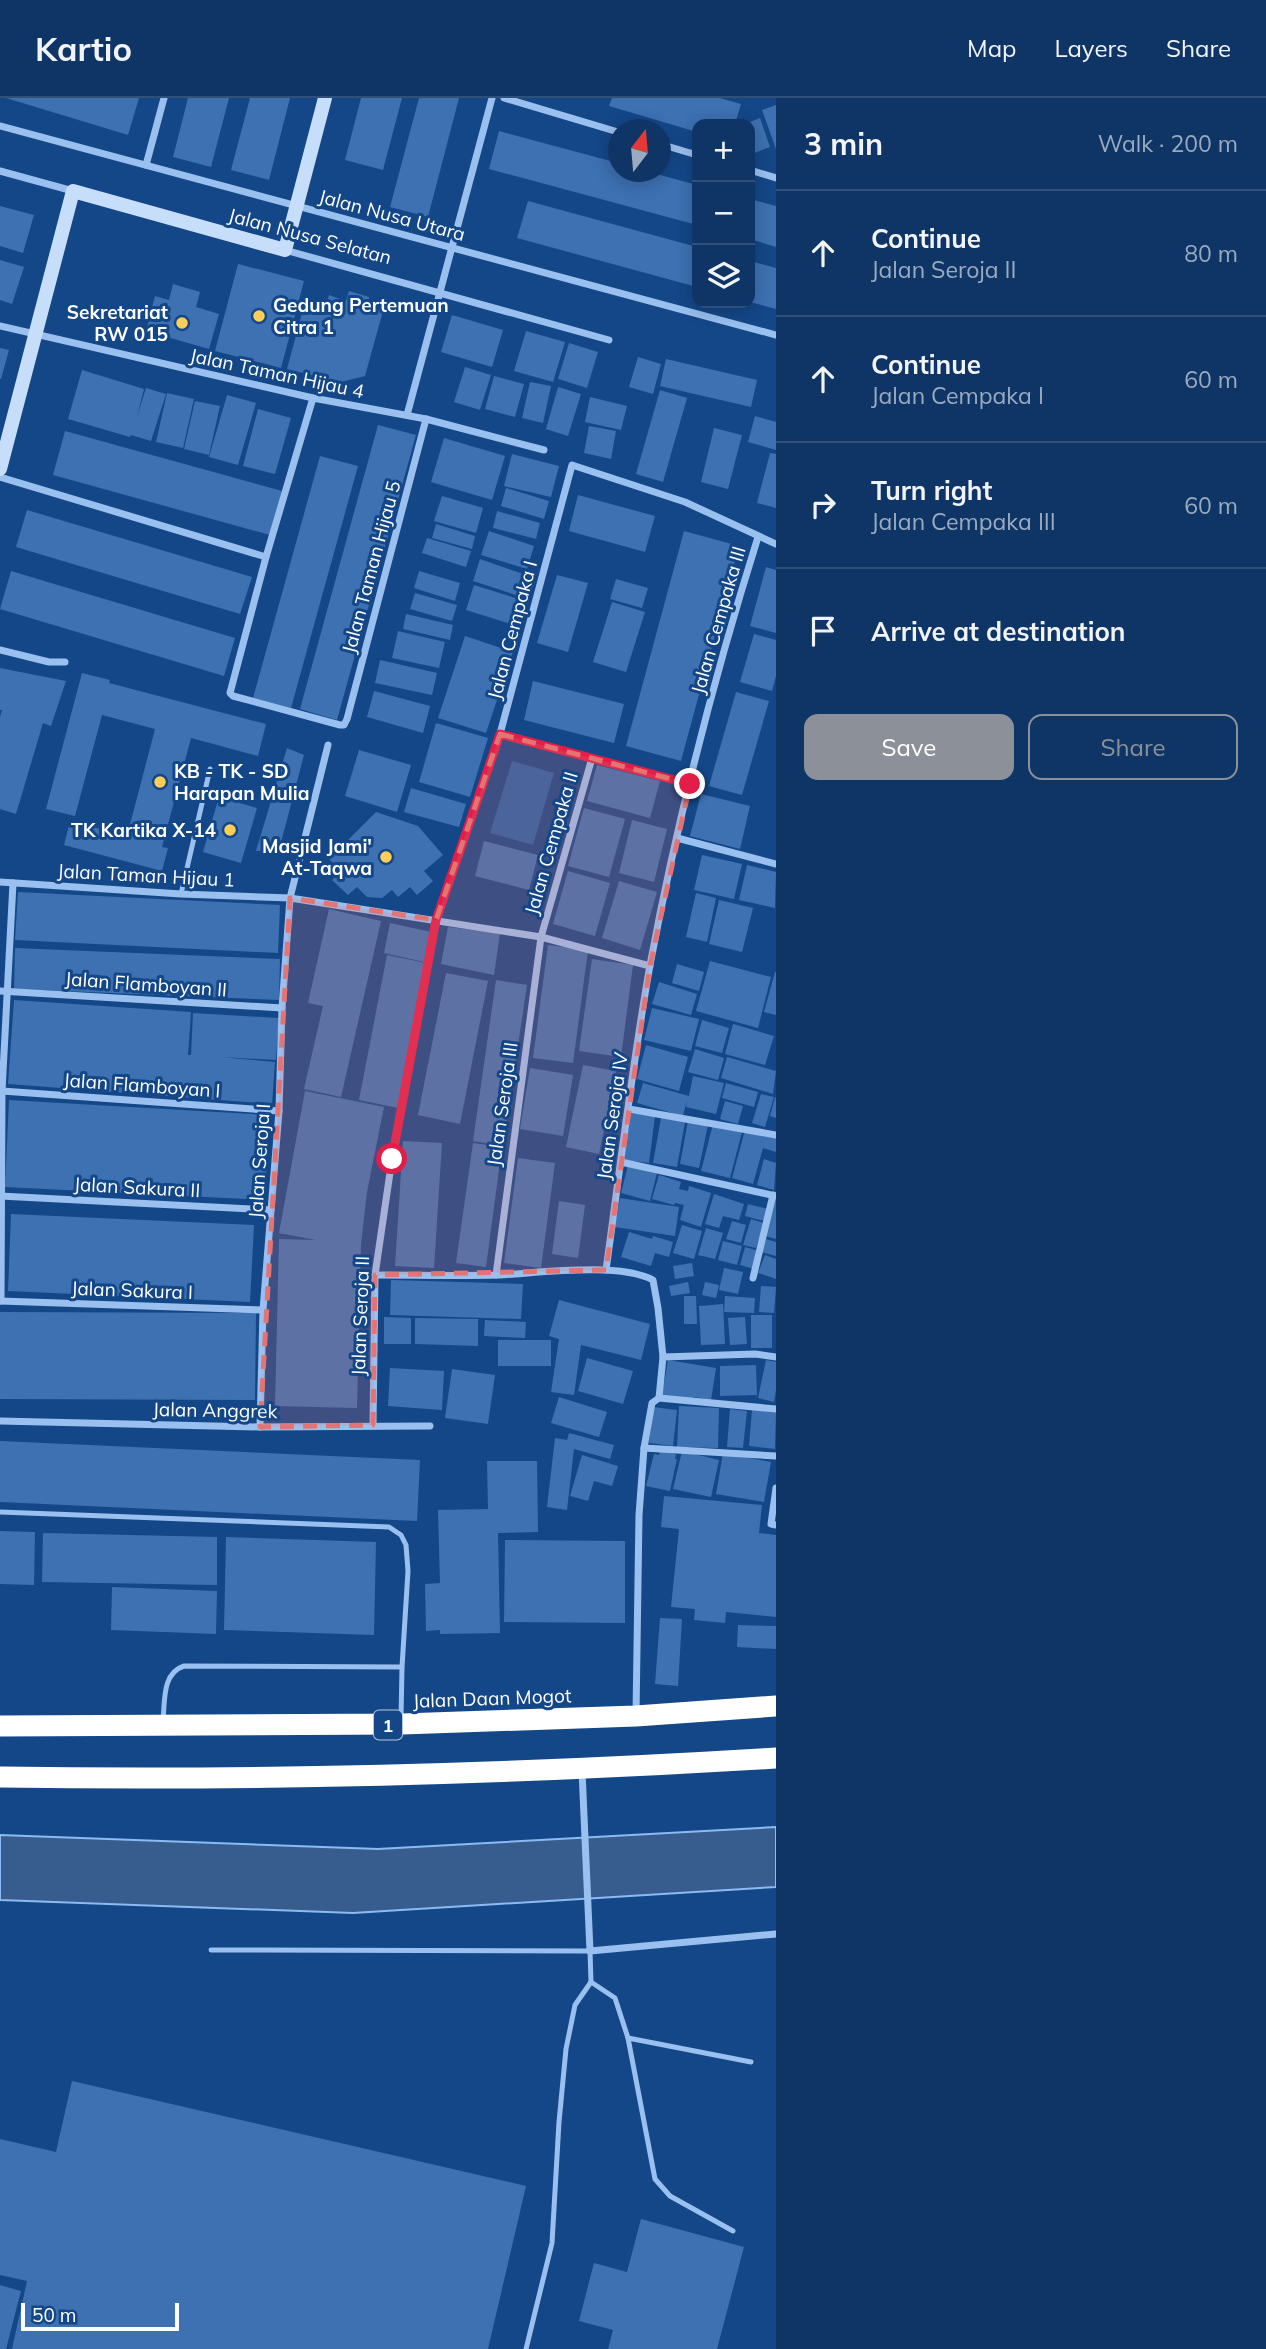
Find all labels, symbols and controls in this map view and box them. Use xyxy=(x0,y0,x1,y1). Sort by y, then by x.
text: Kartio xyxy=(35,28,132,69)
text: Map xyxy=(967,33,1016,63)
text: Layers xyxy=(1054,33,1128,63)
text: Share xyxy=(1166,33,1231,63)
north arrow xyxy=(608,119,671,182)
map controls xyxy=(692,119,755,308)
button: + xyxy=(692,119,755,182)
text: 3 min xyxy=(804,125,883,163)
text: Walk · 200 m xyxy=(1098,129,1238,158)
button: − xyxy=(692,182,755,245)
street label: Jalan Nusa Utara xyxy=(316,184,468,246)
street label: Jalan Nusa Selatan xyxy=(226,203,394,269)
text: Continue xyxy=(871,222,981,255)
icon: ahead xyxy=(804,234,842,272)
text: 80 m xyxy=(1184,239,1238,268)
button: layers xyxy=(692,245,755,308)
text: Jalan Seroja II xyxy=(871,255,1017,284)
place label: Gedung Pertemuan Citra 1 xyxy=(273,293,449,339)
place label: Sekretariat RW 015 xyxy=(67,300,168,346)
marker: Gedung Pertemuan Citra 1 xyxy=(251,308,267,324)
marker: Sekretariat RW 015 xyxy=(174,315,190,331)
street label: Jalan Taman Hijau 4 xyxy=(188,343,366,403)
text: Continue xyxy=(871,348,981,381)
icon: ahead xyxy=(804,360,842,398)
text: 60 m xyxy=(1184,365,1238,394)
text: Jalan Cempaka I xyxy=(871,381,1044,410)
text: Turn right xyxy=(871,474,992,507)
street label: Jalan Taman Hijau 5 xyxy=(336,478,406,656)
icon: right xyxy=(804,486,842,524)
text: 60 m xyxy=(1184,491,1238,520)
text: Jalan Cempaka III xyxy=(871,507,1056,536)
street label: Jalan Cempaka III xyxy=(685,543,751,697)
street label: Jalan Cempaka I xyxy=(482,558,542,702)
icon: arrive xyxy=(804,612,842,650)
text: Arrive at destination xyxy=(871,615,1126,648)
button: Save xyxy=(804,714,1014,780)
button: Share xyxy=(1028,714,1238,780)
place label: KB - TK - SD Harapan Mulia xyxy=(174,759,309,805)
route end xyxy=(674,768,705,799)
street label: Jalan Cempaka II xyxy=(519,769,583,917)
marker: KB - TK - SD Harapan Mulia xyxy=(152,774,168,790)
place label: TK Kartika X-14 xyxy=(71,818,217,842)
marker: TK Kartika X-14 xyxy=(222,822,238,838)
place label: Masjid Jami' At-Taqwa xyxy=(262,834,372,880)
marker: Masjid Jami' At-Taqwa xyxy=(378,849,394,865)
street label: Jalan Taman Hijau 1 xyxy=(57,858,235,892)
street label: Jalan Flamboyan II xyxy=(64,966,228,1002)
street label: Jalan Seroja III xyxy=(481,1040,523,1168)
street label: Jalan Seroja IV xyxy=(591,1050,633,1181)
street label: Jalan Flamboyan I xyxy=(63,1068,221,1102)
street label: Jalan Seroja I xyxy=(243,1103,275,1219)
route start xyxy=(376,1143,407,1174)
street label: Jalan Sakura II xyxy=(73,1172,201,1202)
street label: Jalan Seroja II xyxy=(346,1256,374,1376)
street label: Jalan Sakura I xyxy=(71,1276,193,1304)
street label: Jalan Anggrek xyxy=(153,1397,278,1423)
street label: Jalan Daan Mogot xyxy=(412,1683,572,1713)
road number: 1 xyxy=(374,1710,402,1740)
scale bar xyxy=(21,2300,178,2332)
text: 50 m xyxy=(32,2303,76,2327)

